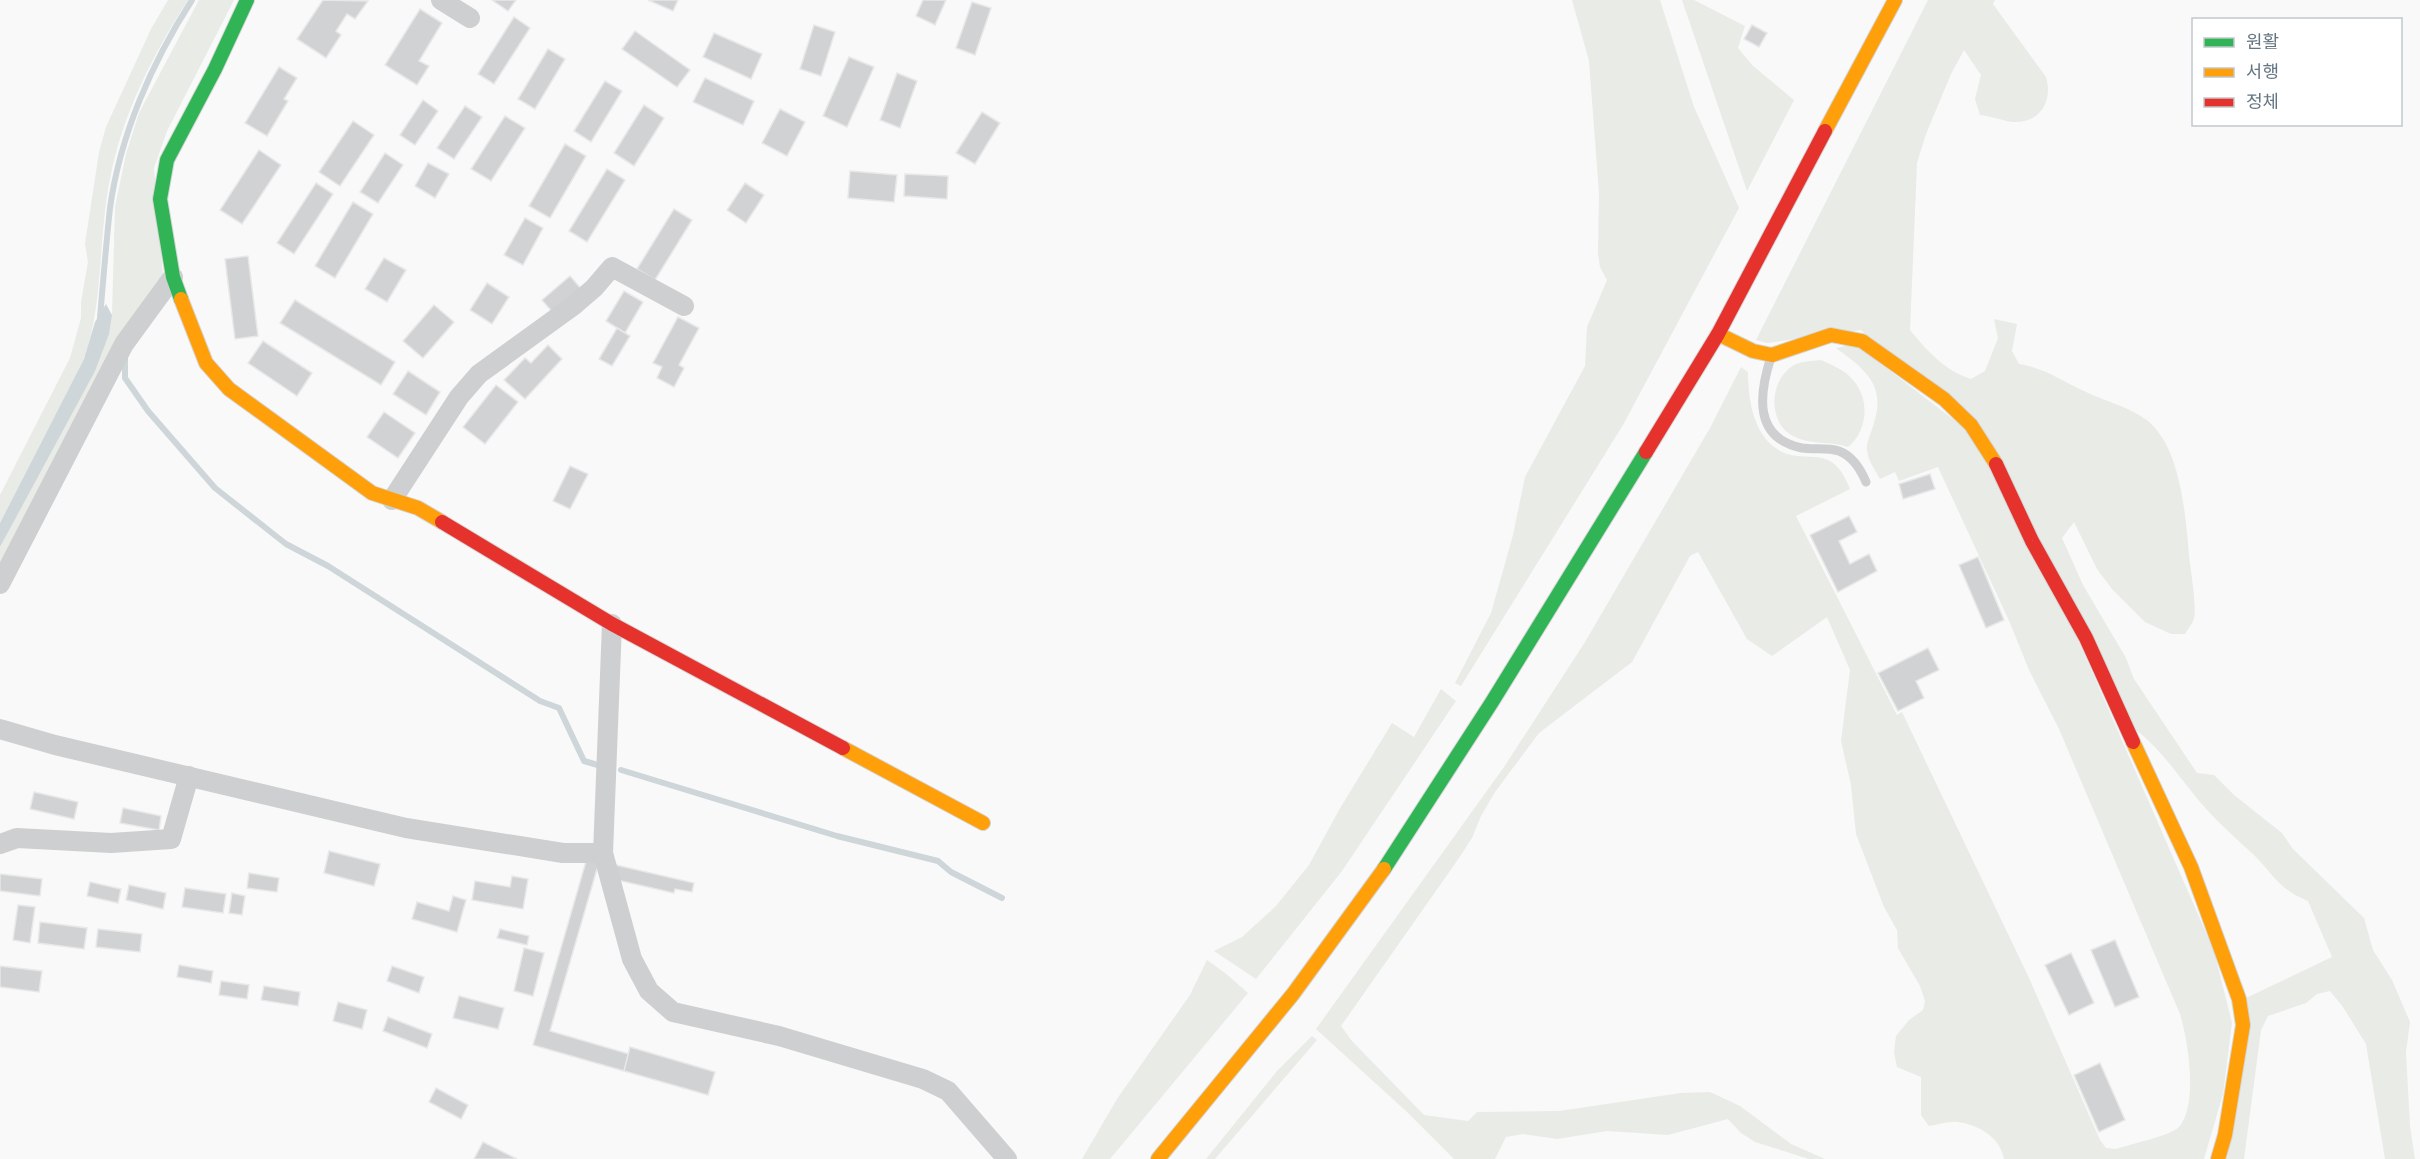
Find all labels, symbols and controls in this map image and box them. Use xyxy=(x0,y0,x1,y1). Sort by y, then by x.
legend xyxy=(2192,18,2402,126)
text: 원활 xyxy=(2246,28,2279,55)
text: 서행 xyxy=(2246,58,2279,85)
text: 정체 xyxy=(2246,88,2279,115)

